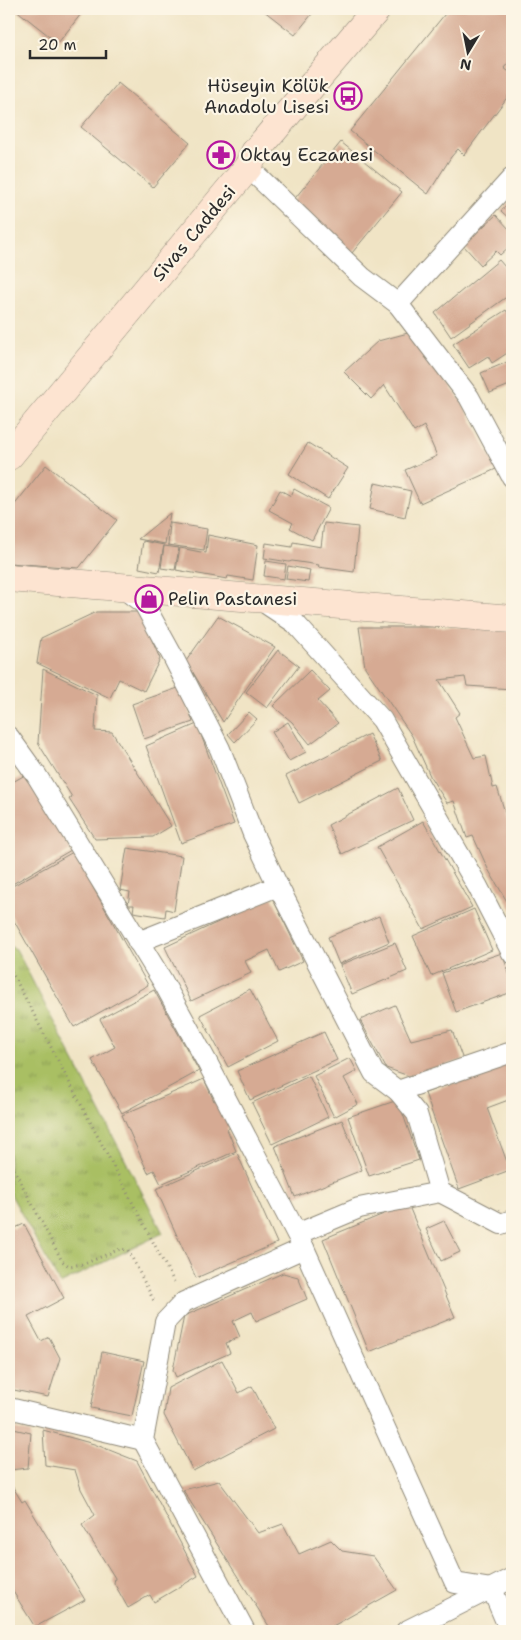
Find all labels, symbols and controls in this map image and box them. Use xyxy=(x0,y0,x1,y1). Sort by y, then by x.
scale bar xyxy=(30,28,106,60)
north arrow xyxy=(444,28,494,78)
text: 20 m xyxy=(38,35,77,55)
text: N xyxy=(459,55,473,75)
place label: Hüseyin Kölük Anadolu Lisesi xyxy=(204,74,329,119)
bus stop icon: Hüseyin Kölük Anadolu Lisesi xyxy=(333,81,363,111)
pharmacy icon: Oktay Eczanesi xyxy=(206,140,236,170)
place label: Oktay Eczanesi xyxy=(240,143,373,167)
street label: Sivas Caddesi xyxy=(147,180,241,286)
shop icon: Pelin Pastanesi xyxy=(134,584,164,614)
place label: Pelin Pastanesi xyxy=(168,587,297,611)

